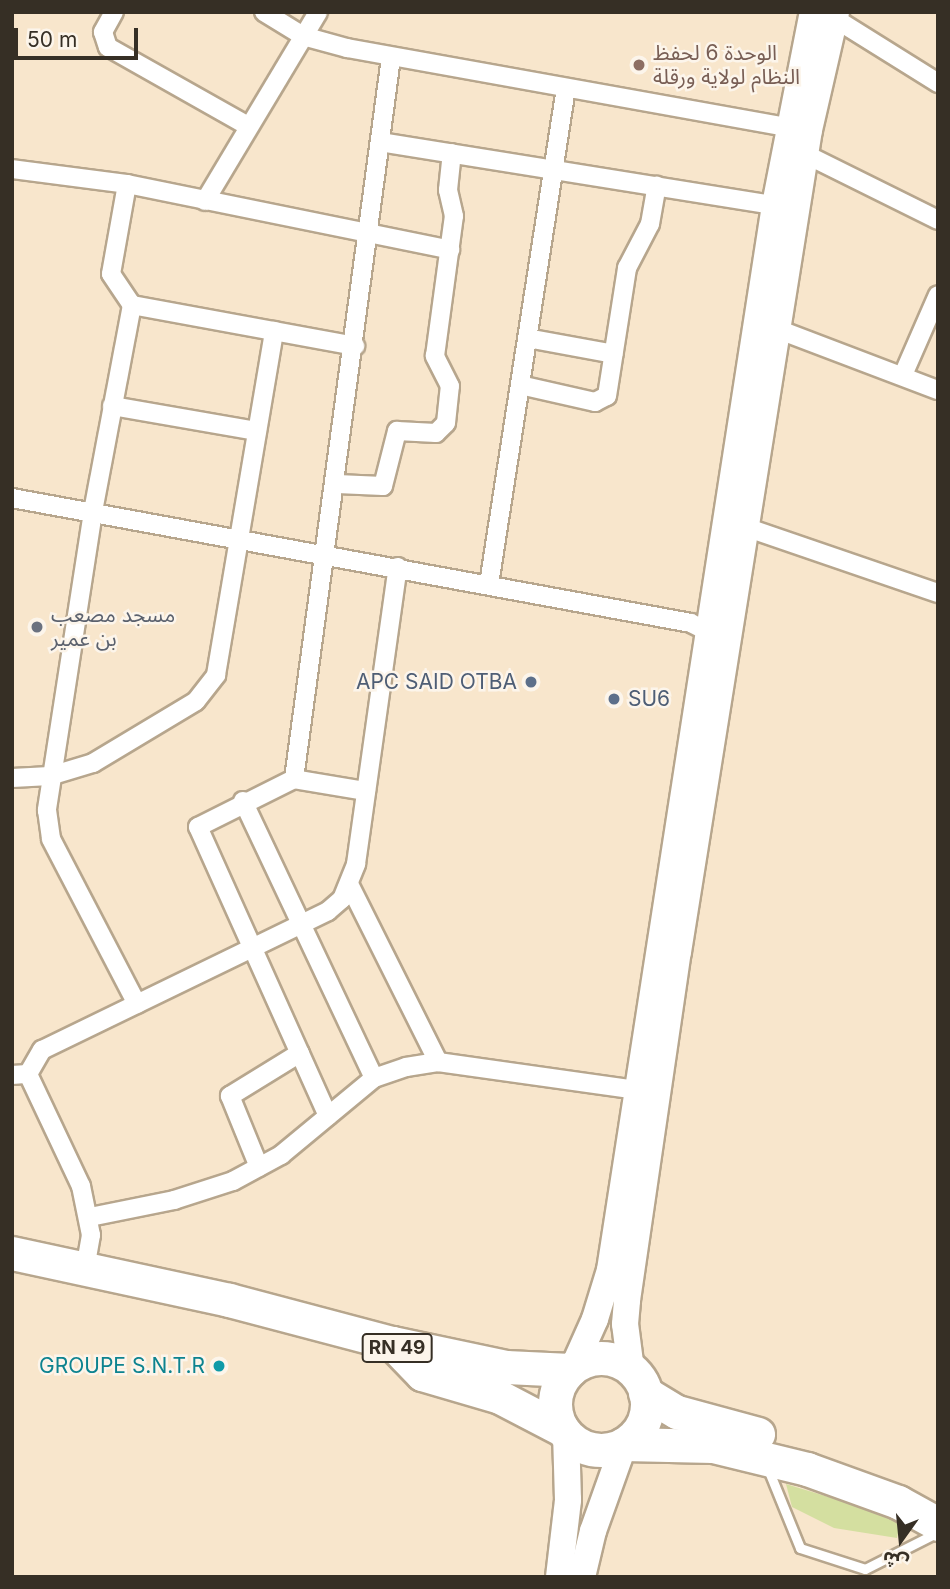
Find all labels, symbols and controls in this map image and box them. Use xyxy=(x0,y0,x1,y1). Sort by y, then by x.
scale bar xyxy=(18,14,142,58)
text: 50 m xyxy=(27,27,77,52)
place label: الوحدة 6 لحفظ النظام لولاية ورقلة xyxy=(653,40,800,90)
marker: الوحدة 6 لحفظ النظام لولاية ورقلة xyxy=(631,57,647,73)
place label: مسجد مصعب بن عمير xyxy=(51,602,175,652)
marker: مسجد مصعب بن عمير xyxy=(29,619,45,635)
place label: APC SAID OTBA xyxy=(356,669,517,695)
marker: APC SAID OTBA xyxy=(523,674,539,690)
place label: SU6 xyxy=(628,686,670,712)
marker: SU6 xyxy=(606,691,622,707)
road number: RN 49 xyxy=(360,1332,434,1364)
place label: GROUPE S.N.T.R xyxy=(39,1353,205,1379)
marker: GROUPE S.N.T.R xyxy=(211,1358,227,1374)
north arrow xyxy=(866,1505,936,1575)
text: ش xyxy=(880,1546,911,1575)

